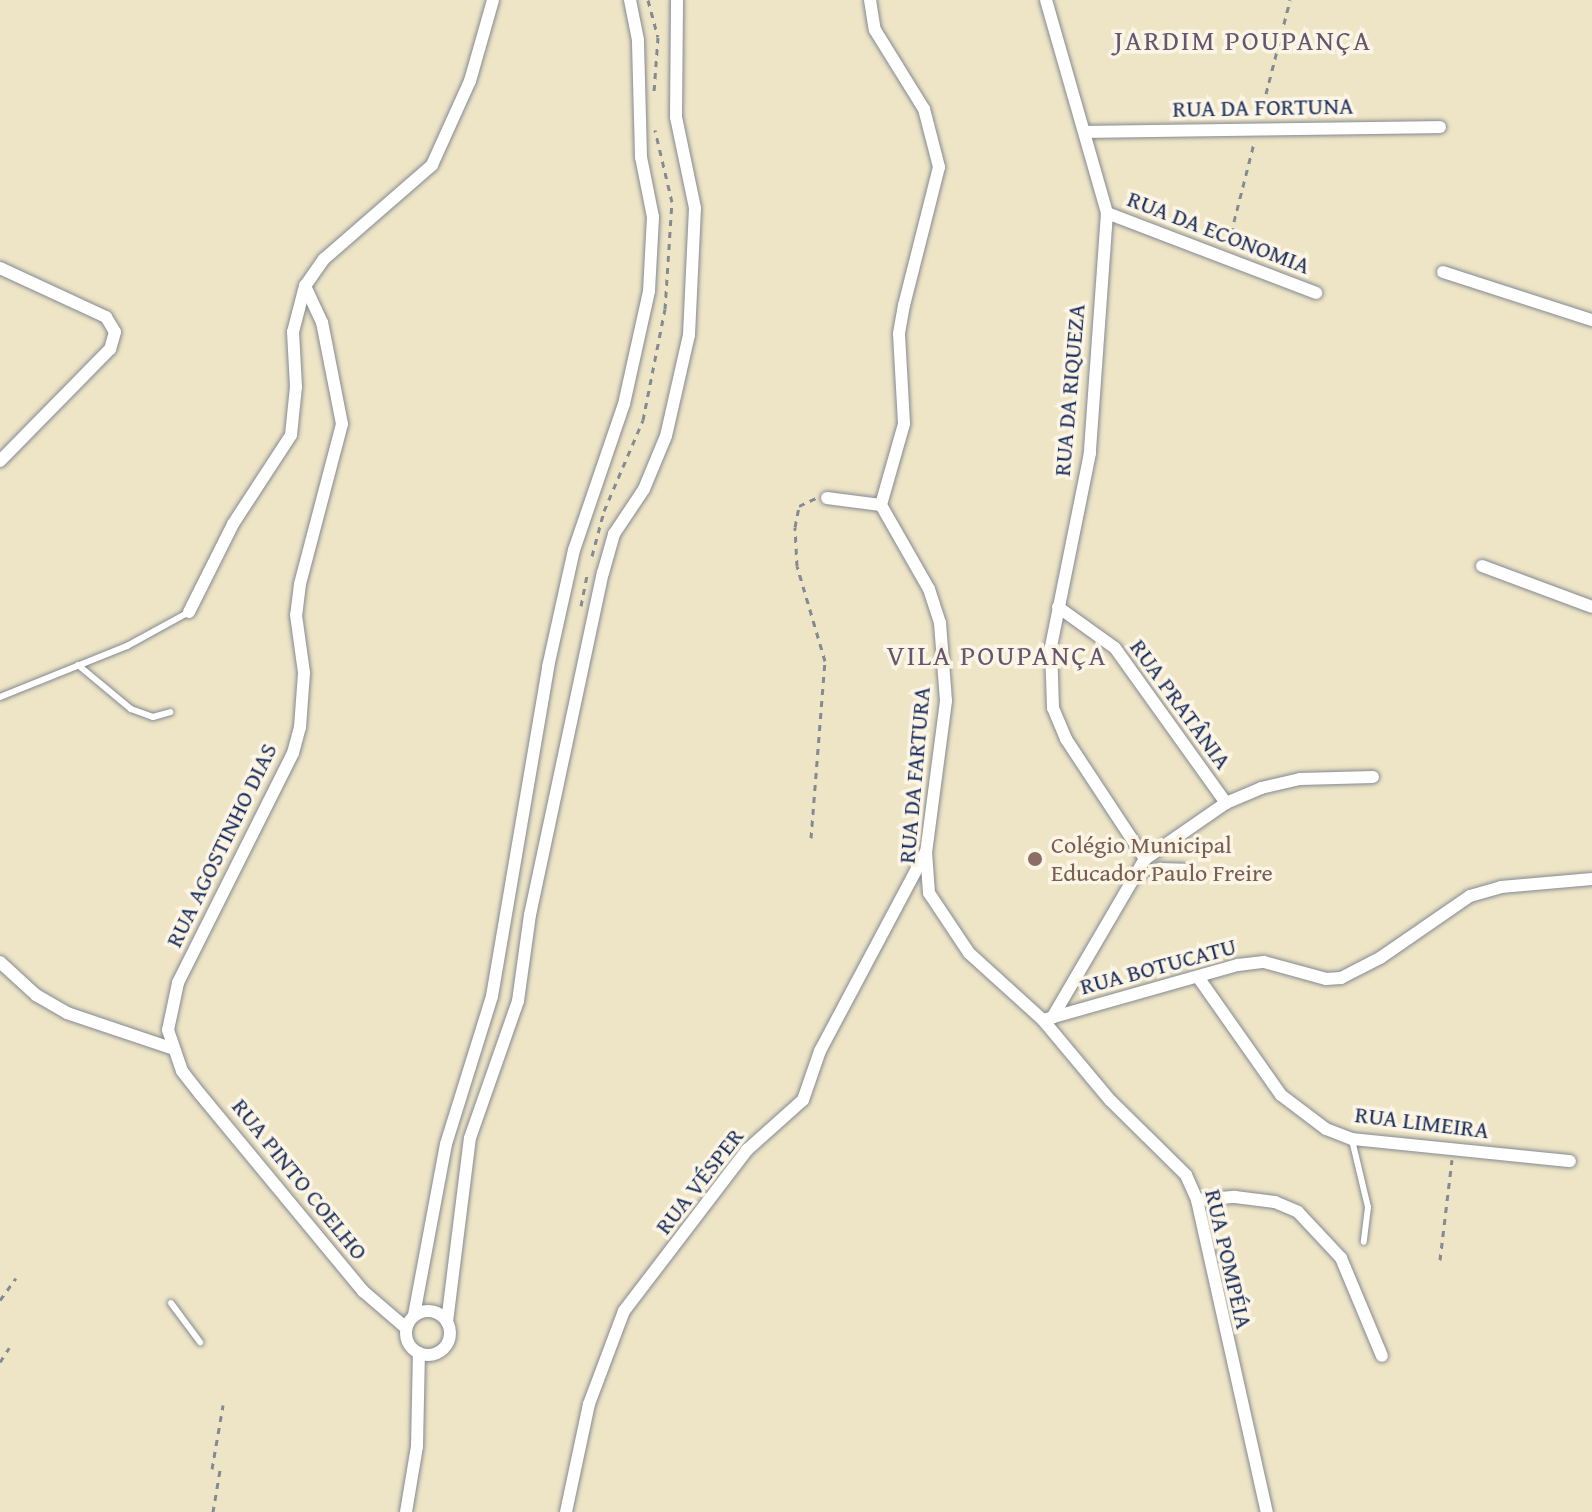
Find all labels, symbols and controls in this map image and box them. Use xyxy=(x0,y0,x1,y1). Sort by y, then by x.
district label: JARDIM POUPANÇA xyxy=(1114,23,1372,57)
street label: RUA DA FORTUNA xyxy=(1172,91,1354,123)
street label: RUA DA ECONOMIA xyxy=(1123,184,1315,280)
street label: RUA DA RIQUEZA xyxy=(1047,303,1091,477)
street label: RUA PRATÂNIA xyxy=(1124,633,1238,775)
district label: VILA POUPANÇA xyxy=(886,638,1108,672)
street label: RUA DA FARTURA xyxy=(892,685,936,865)
street label: RUA AGOSTINHO DIAS xyxy=(159,738,283,952)
place label: Colégio Municipal Educador Paulo Freire xyxy=(1051,831,1273,887)
marker: Colégio Municipal Educador Paulo Freire xyxy=(1026,850,1044,868)
street label: RUA BOTUCATU xyxy=(1077,931,1239,1001)
street label: RUA PINTO COELHO xyxy=(226,1092,374,1266)
street label: RUA LIMEIRA xyxy=(1353,1099,1491,1145)
street label: RUA VÉSPER xyxy=(649,1122,749,1240)
street label: RUA POMPÉIA xyxy=(1199,1186,1259,1332)

